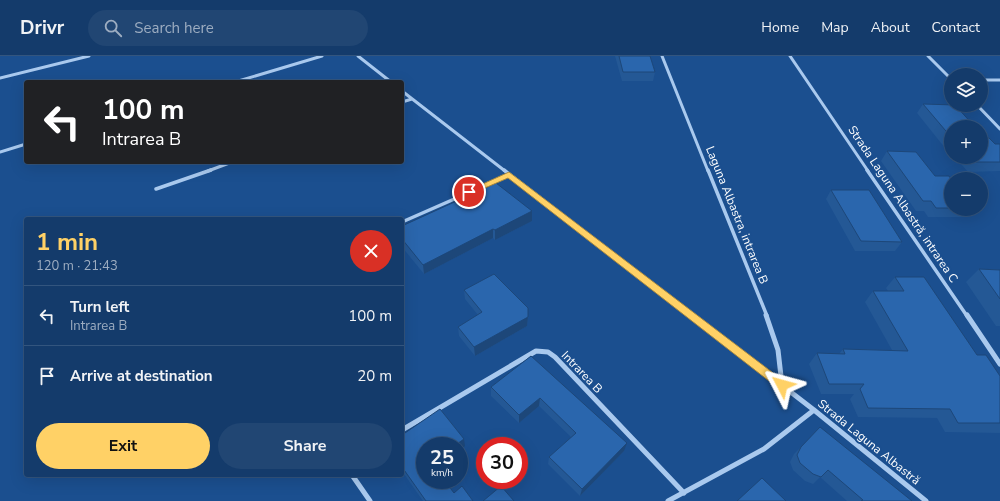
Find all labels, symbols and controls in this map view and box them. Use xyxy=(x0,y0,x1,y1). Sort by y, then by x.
search box xyxy=(88,10,368,46)
text: Drivr xyxy=(20,15,64,41)
icon: search xyxy=(102,17,124,39)
text: Search here xyxy=(134,18,214,38)
text: Home xyxy=(761,18,799,37)
text: Map xyxy=(821,18,849,37)
text: About xyxy=(871,18,910,37)
text: Contact xyxy=(932,18,980,37)
map controls xyxy=(944,68,988,216)
button: layers xyxy=(944,68,988,112)
text: 100 m xyxy=(102,91,185,129)
icon: left xyxy=(36,96,88,148)
button: + xyxy=(944,120,988,164)
street label: Strada Laguna Albastră, intrarea C xyxy=(844,122,962,286)
text: Intrarea B xyxy=(102,127,181,151)
street label: Laguna Albastra, intrarea B xyxy=(702,144,772,286)
button: − xyxy=(944,172,988,216)
pin xyxy=(452,175,486,209)
icon: arrive xyxy=(458,181,480,203)
text: 1 min xyxy=(36,226,98,258)
button: close xyxy=(350,230,392,272)
text: 120 m · 21:43 xyxy=(36,257,118,275)
text: Turn left xyxy=(70,297,129,317)
icon: left xyxy=(36,305,58,327)
text: 100 m xyxy=(348,306,392,326)
text: Intrarea B xyxy=(70,317,127,335)
street label: Intrarea B xyxy=(558,347,606,397)
position arrow xyxy=(761,364,803,406)
icon: arrive xyxy=(36,365,58,387)
text: Arrive at destination xyxy=(70,366,213,386)
text: 20 m xyxy=(357,366,392,386)
street label: Strada Laguna Albastră xyxy=(814,396,924,488)
button: Exit xyxy=(36,423,210,469)
button: Share xyxy=(218,423,392,469)
speed limit sign: 30 xyxy=(476,437,528,489)
text: 25 xyxy=(430,444,454,471)
text: km/h xyxy=(431,466,453,480)

